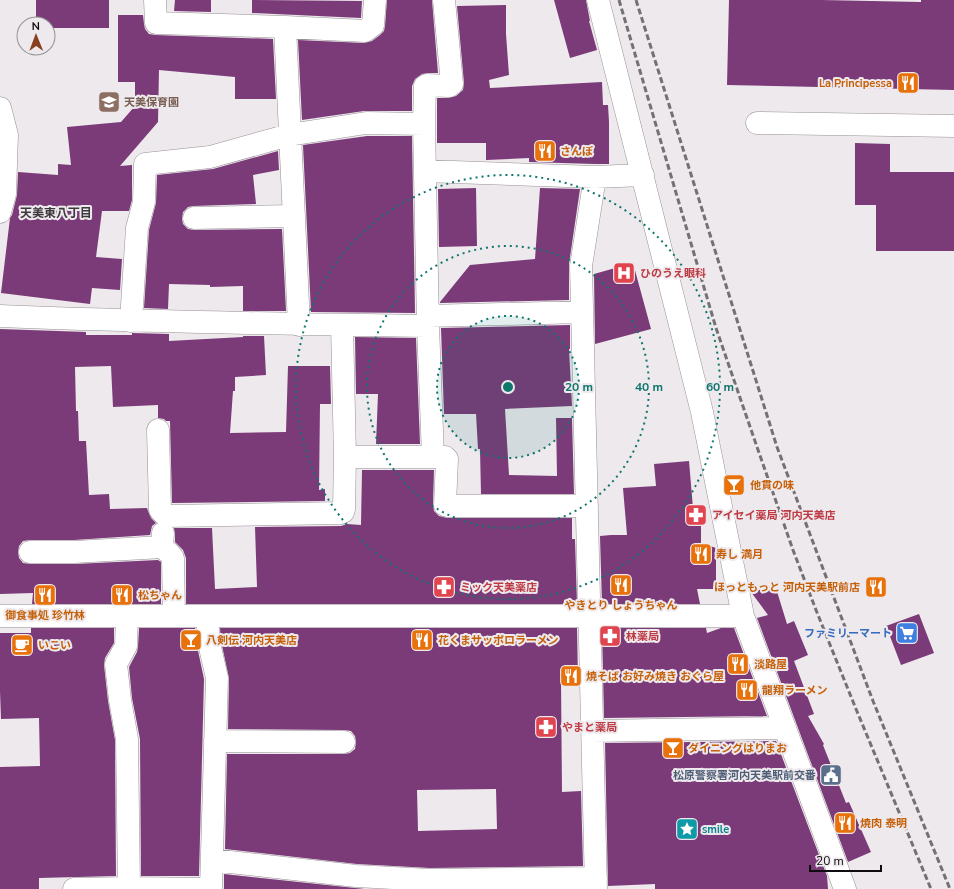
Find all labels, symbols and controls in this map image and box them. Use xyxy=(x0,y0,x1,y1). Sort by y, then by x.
north arrow xyxy=(16,16,56,56)
text: N xyxy=(32,19,40,34)
restaurant icon: La Principessa xyxy=(895,70,921,96)
place label: La Principessa xyxy=(819,76,892,91)
school or university icon: 天美保育園 xyxy=(96,89,122,115)
place label: 天美保育園 xyxy=(124,95,179,110)
restaurant icon: さんぽ xyxy=(532,138,558,164)
place label: さんぽ xyxy=(560,144,593,159)
district label: 天美東八丁目 xyxy=(20,205,92,221)
hospital icon: ひのうえ眼科 xyxy=(611,260,637,286)
place label: ひのうえ眼科 xyxy=(640,266,706,281)
text: 20 m xyxy=(565,379,593,395)
text: 40 m xyxy=(635,379,663,395)
text: 60 m xyxy=(706,379,734,395)
centre of rings xyxy=(501,380,515,394)
bar icon: 他貫の味 xyxy=(721,472,747,498)
place label: 他貫の味 xyxy=(750,478,794,493)
pharmacy icon: アイセイ薬局 河内天美店 xyxy=(683,502,709,528)
place label: アイセイ薬局 河内天美店 xyxy=(712,508,835,523)
restaurant icon: 寿し 満月 xyxy=(688,541,714,567)
place label: 寿し 満月 xyxy=(716,547,763,562)
restaurant icon: やきとり しょうちゃん xyxy=(608,572,634,598)
pharmacy icon: ミック天美薬店 xyxy=(431,574,457,600)
restaurant icon: ほっともっと 河内天美駅前店 xyxy=(863,574,889,600)
place label: ミック天美薬店 xyxy=(460,580,537,595)
place label: ほっともっと 河内天美駅前店 xyxy=(714,580,860,595)
restaurant icon: 御食事処 珍竹林 xyxy=(32,582,58,608)
restaurant icon: 松ちゃん xyxy=(109,582,135,608)
place label: 松ちゃん xyxy=(138,588,182,603)
place label: やきとり しょうちゃん xyxy=(565,598,677,613)
place label: 御食事処 珍竹林 xyxy=(5,608,85,623)
supermarket icon: ファミリーマート xyxy=(894,620,920,646)
pharmacy icon: 林薬局 xyxy=(597,623,623,649)
place label: ファミリーマート xyxy=(804,626,892,641)
bar icon: 八剣伝 河内天美店 xyxy=(178,627,204,653)
restaurant icon: 花くまサッポロラーメン xyxy=(409,627,435,653)
place label: 林薬局 xyxy=(626,629,659,644)
cafe icon: いこい xyxy=(9,632,35,658)
place label: 八剣伝 河内天美店 xyxy=(206,633,297,648)
place label: 花くまサッポロラーメン xyxy=(438,633,559,648)
place label: いこい xyxy=(38,638,71,653)
restaurant icon: 淡路屋 xyxy=(725,651,751,677)
place label: 淡路屋 xyxy=(754,657,787,672)
restaurant icon: 焼そば お好み焼き おぐら屋 xyxy=(558,663,584,689)
place label: 焼そば お好み焼き おぐら屋 xyxy=(586,669,724,684)
restaurant icon: 龍翔ラーメン xyxy=(734,677,760,703)
place label: 龍翔ラーメン xyxy=(762,683,828,698)
pharmacy icon: やまと薬局 xyxy=(533,714,559,740)
place label: やまと薬局 xyxy=(562,720,617,735)
bar icon: ダイニングはりまお xyxy=(660,735,686,761)
place label: ダイニングはりまお xyxy=(688,741,787,756)
public building icon: 松原警察署河内天美駅前交番 xyxy=(818,762,844,788)
place label: 松原警察署河内天美駅前交番 xyxy=(673,768,816,783)
restaurant icon: 焼肉 泰明 xyxy=(832,810,858,836)
place icon: smile xyxy=(674,816,700,842)
place label: 焼肉 泰明 xyxy=(860,816,907,831)
place label: smile xyxy=(702,822,729,837)
scale bar xyxy=(810,847,881,873)
text: 20 m xyxy=(816,853,844,869)

